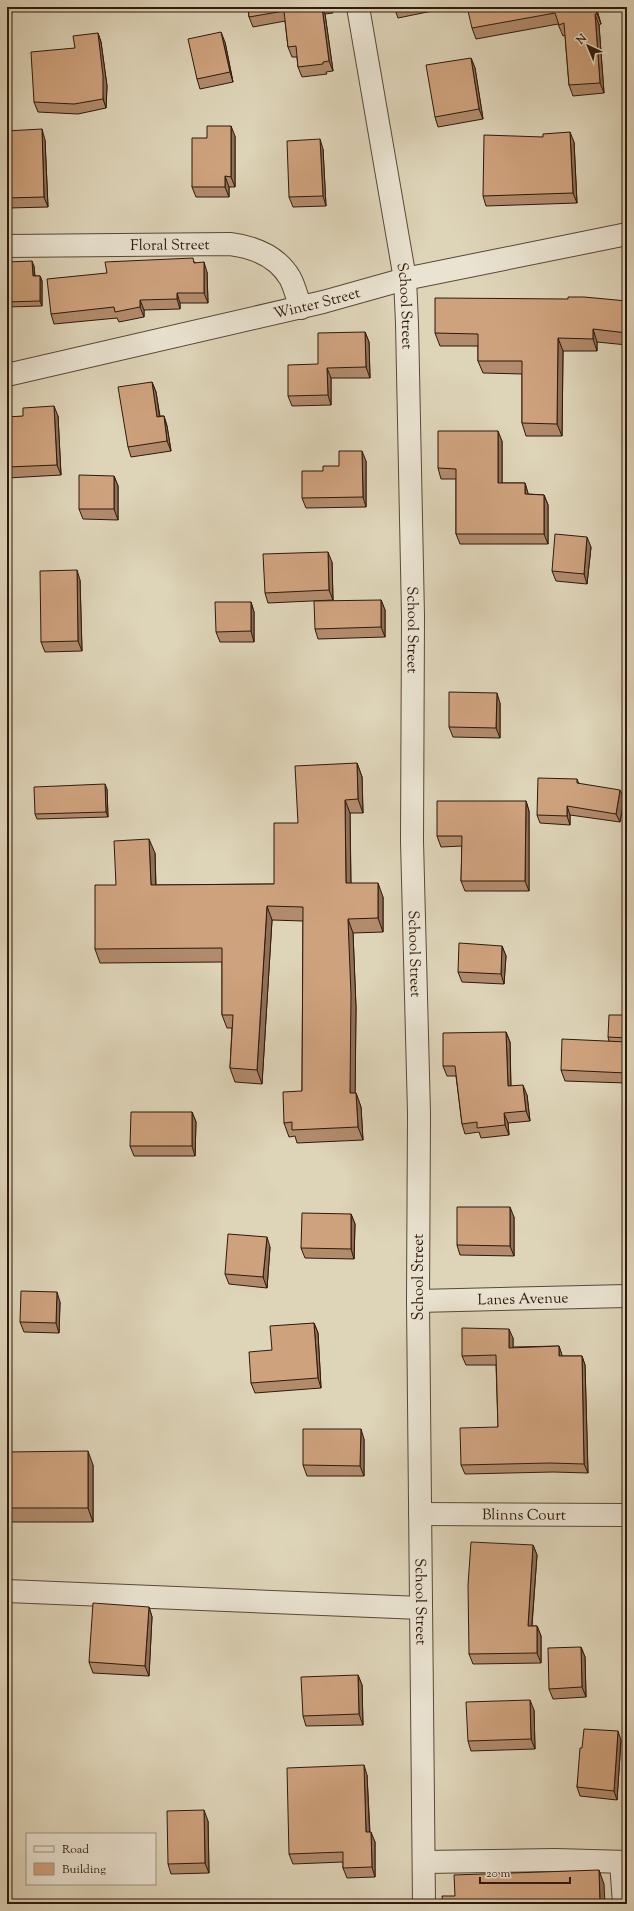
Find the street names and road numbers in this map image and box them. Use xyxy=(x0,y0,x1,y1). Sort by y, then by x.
street label: Floral Street xyxy=(130,235,210,257)
street label: School Street xyxy=(390,261,417,350)
street label: Winter Street xyxy=(272,283,363,325)
street label: School Street xyxy=(400,586,422,673)
street label: School Street xyxy=(402,910,425,998)
street label: School Street xyxy=(409,1234,430,1320)
street label: Lanes Avenue xyxy=(477,1288,569,1312)
street label: Blinns Court xyxy=(482,1505,566,1527)
street label: School Street xyxy=(409,1558,430,1645)

